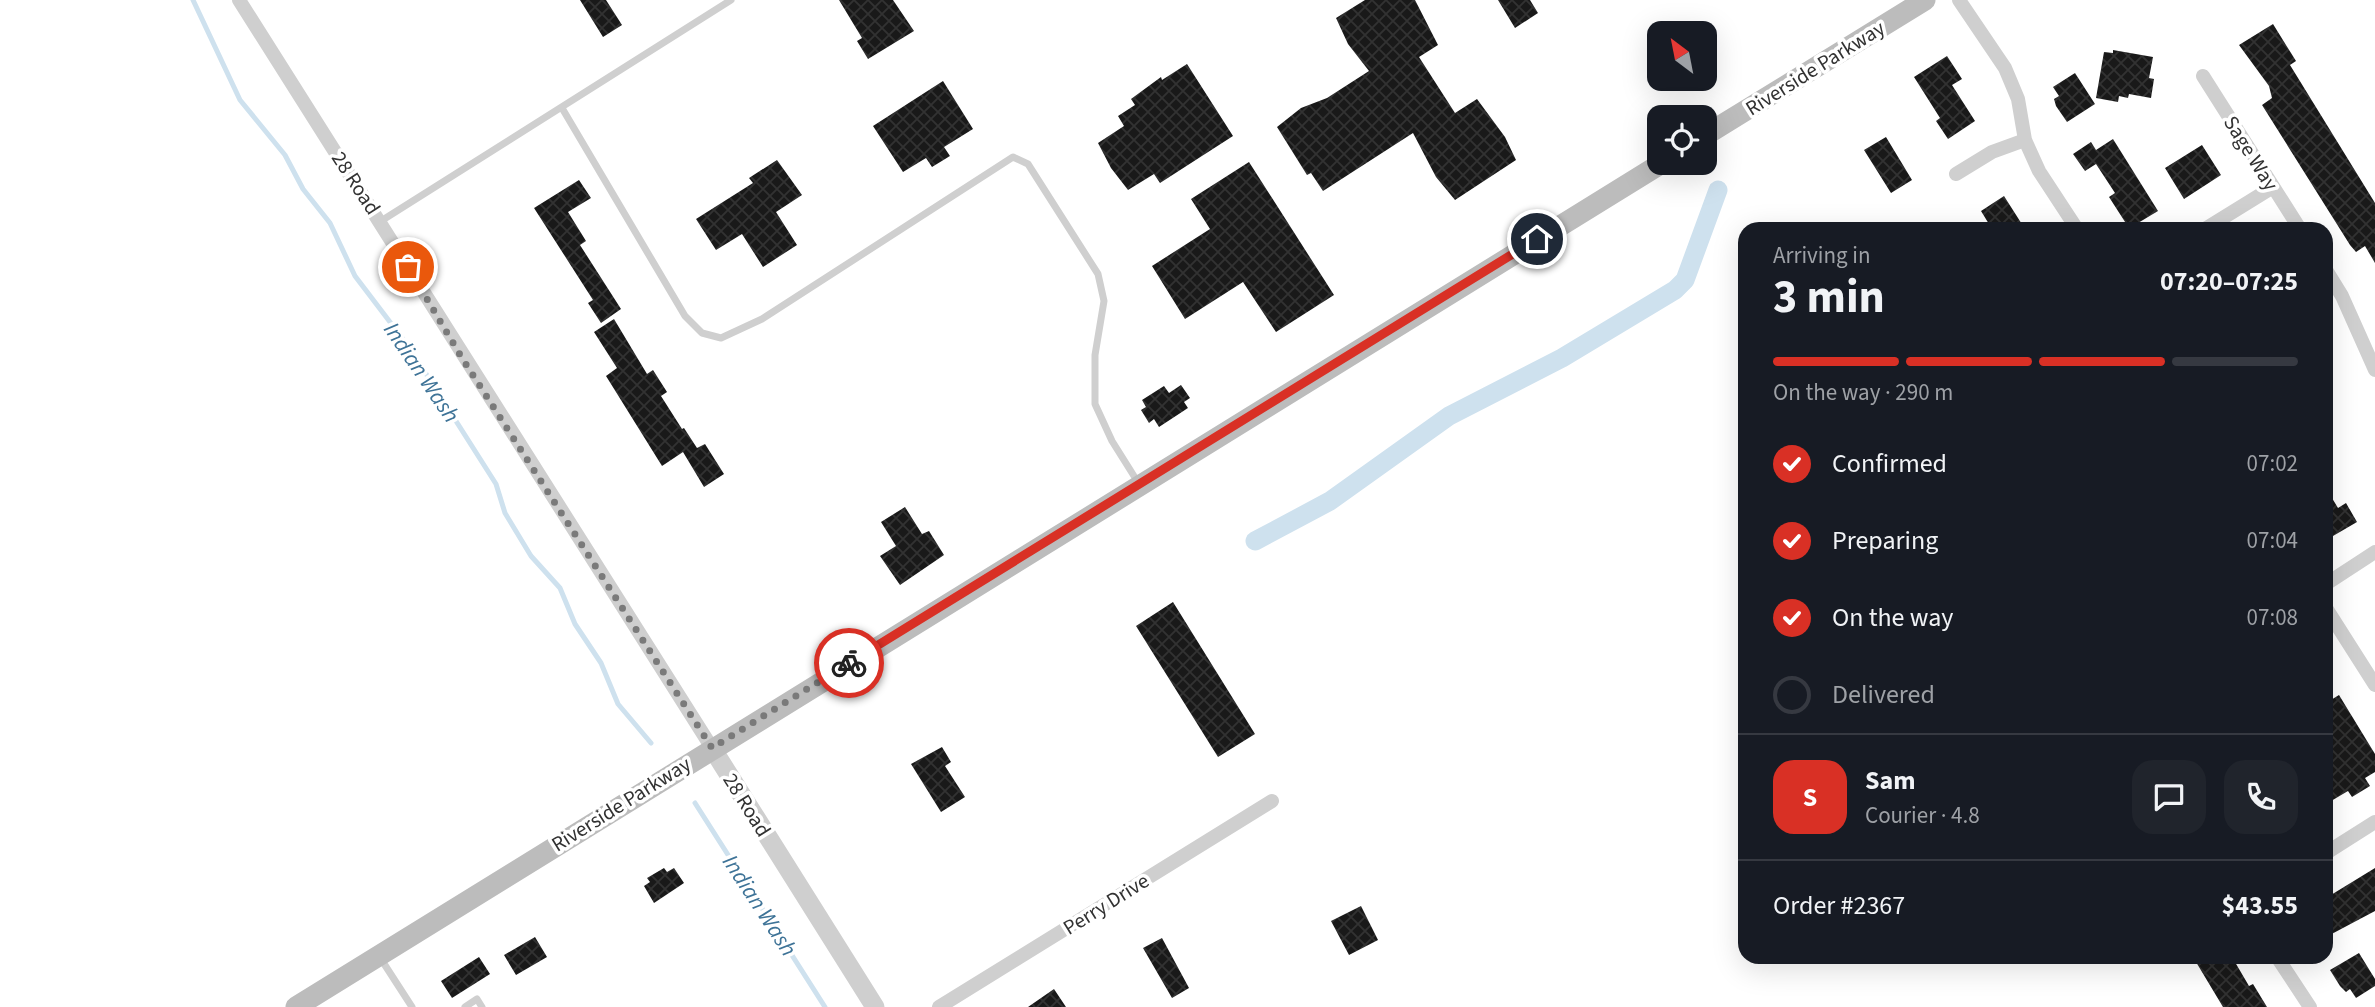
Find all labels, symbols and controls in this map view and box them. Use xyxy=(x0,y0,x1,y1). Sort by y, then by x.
street label: Riverside Parkway xyxy=(1740,13,1891,123)
north arrow xyxy=(1647,21,1717,91)
map controls xyxy=(1647,21,1717,175)
button: locate xyxy=(1647,105,1717,175)
street label: Sage Way xyxy=(2216,110,2286,196)
street label: 28 Road xyxy=(324,145,388,221)
pin xyxy=(1507,209,1567,269)
icon: home xyxy=(1518,220,1556,258)
pin xyxy=(378,237,438,297)
text: Arriving in xyxy=(1773,239,1871,272)
icon: bag xyxy=(389,248,427,286)
text: 07:20–07:25 xyxy=(2160,263,2298,300)
text: 3 min xyxy=(1773,265,1885,330)
water label: Indian Wash xyxy=(376,315,468,429)
text: On the way · 290 m xyxy=(1773,376,1953,409)
icon: check xyxy=(1773,445,1811,483)
text: Confirmed xyxy=(1832,445,1947,482)
text: 07:02 xyxy=(2247,447,2298,480)
icon: check xyxy=(1773,522,1811,560)
text: Preparing xyxy=(1832,522,1938,559)
text: 07:04 xyxy=(2247,524,2298,557)
icon: check xyxy=(1773,599,1811,637)
text: On the way xyxy=(1832,599,1953,636)
text: 07:08 xyxy=(2247,601,2298,634)
courier xyxy=(814,628,884,698)
icon: bike xyxy=(830,644,868,682)
text: Delivered xyxy=(1832,676,1935,713)
street label: Riverside Parkway xyxy=(546,749,697,859)
button: chat xyxy=(2132,760,2206,834)
button: phone xyxy=(2224,760,2298,834)
text: Sam xyxy=(1865,762,1915,799)
street label: 28 Road xyxy=(716,767,778,843)
text: S xyxy=(1803,779,1817,816)
text: Courier · 4.8 xyxy=(1865,799,1980,832)
water label: Indian Wash xyxy=(714,848,805,963)
street label: Perry Drive xyxy=(1057,866,1155,942)
text: Order #2367 xyxy=(1773,887,1905,924)
text: $43.55 xyxy=(2222,887,2298,924)

